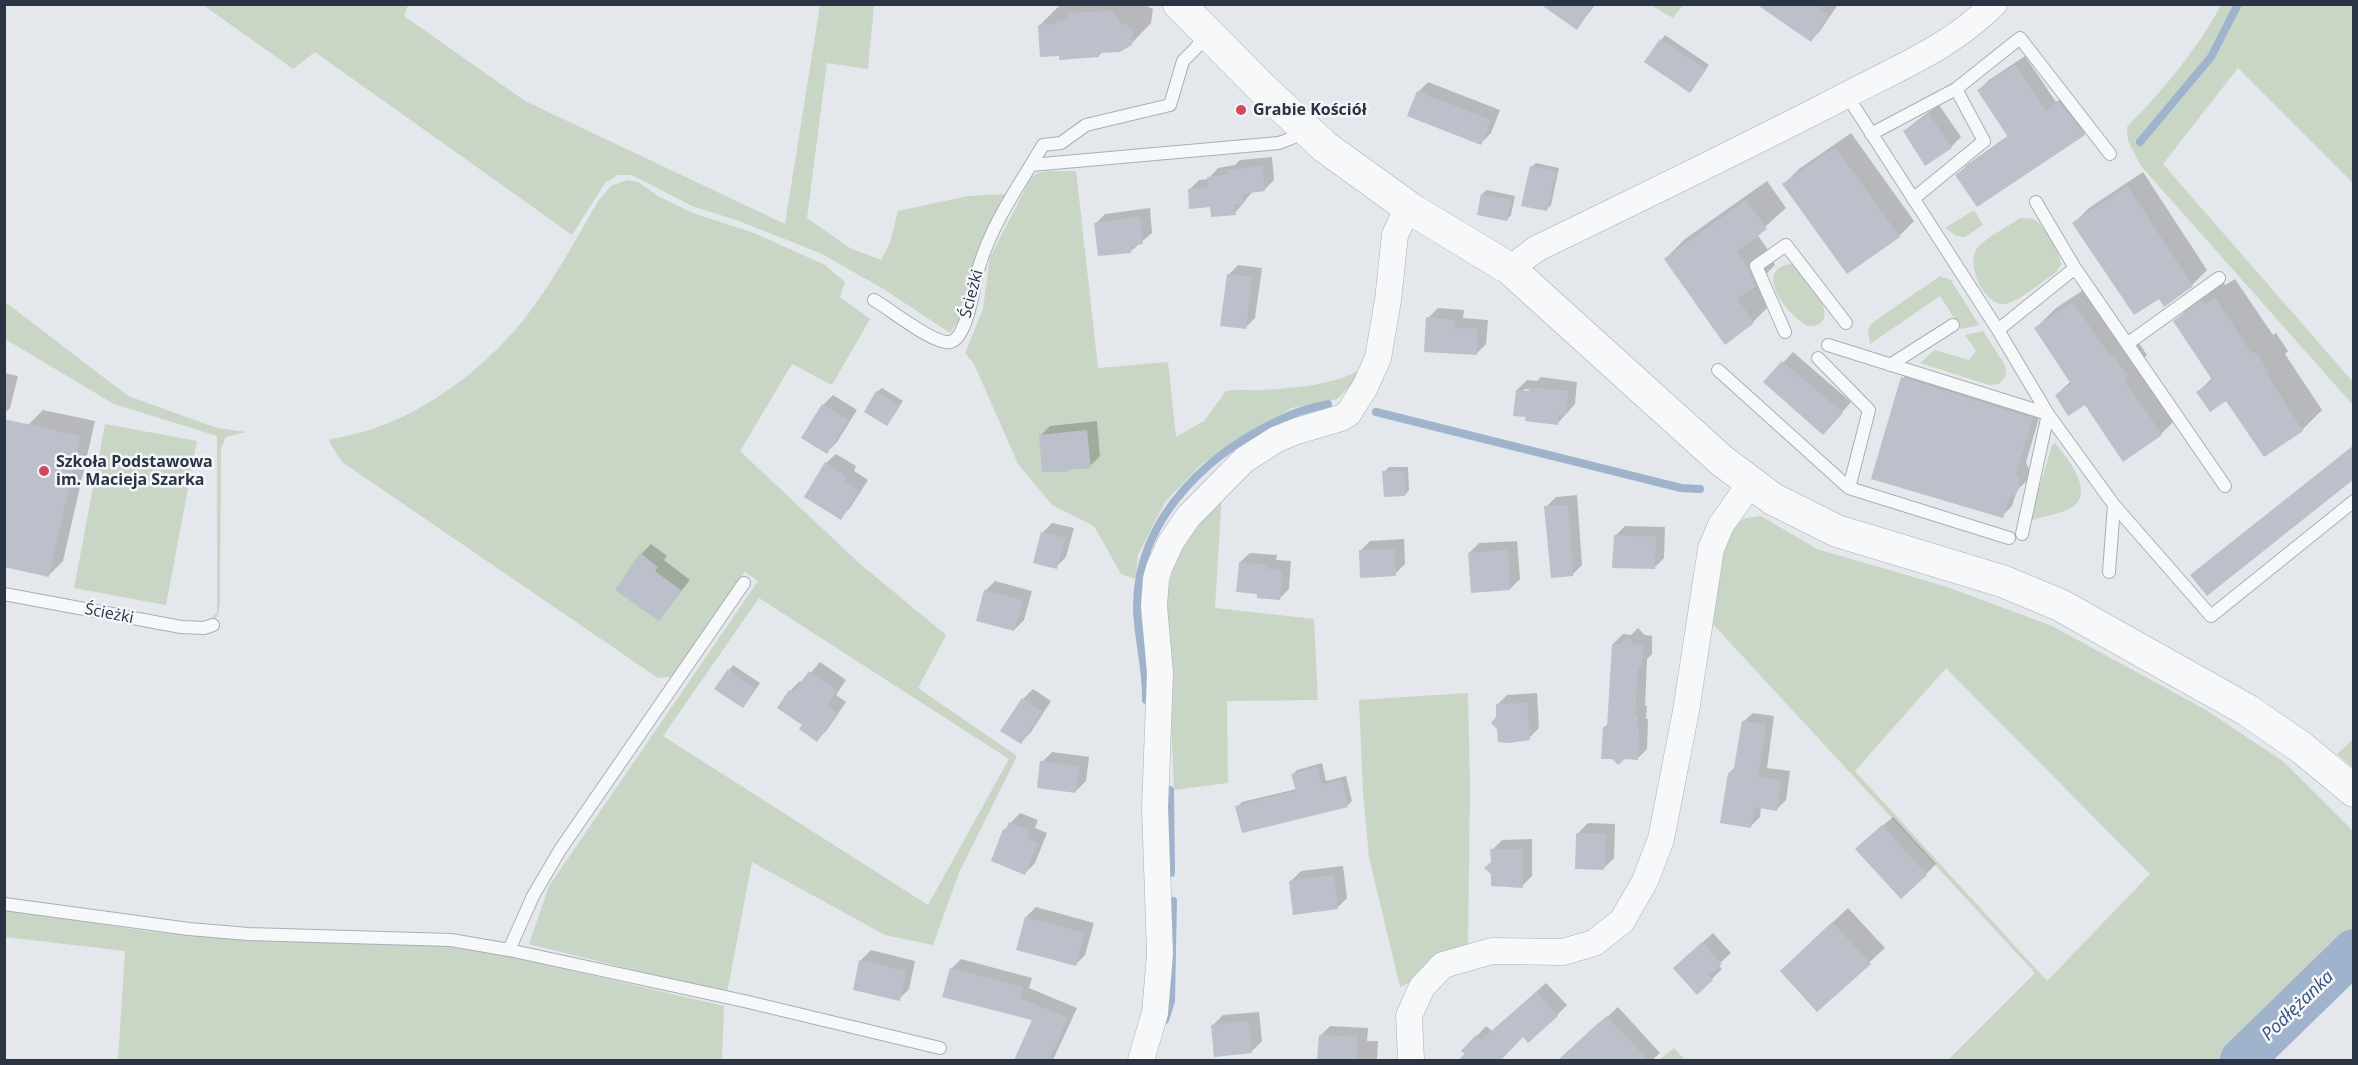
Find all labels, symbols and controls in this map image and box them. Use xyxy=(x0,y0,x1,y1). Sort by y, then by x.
place label: Grabie Kościół xyxy=(1253,100,1367,120)
marker: Grabie Kościół xyxy=(1234,103,1248,117)
street label: Ścieżki xyxy=(956,268,988,320)
place label: Szkoła Podstawowa im. Macieja Szarka xyxy=(56,452,213,490)
marker: Szkoła Podstawowa im. Macieja Szarka xyxy=(37,464,51,478)
street label: Ścieżki xyxy=(83,600,135,628)
water label: Podłężanka xyxy=(2258,966,2338,1046)

